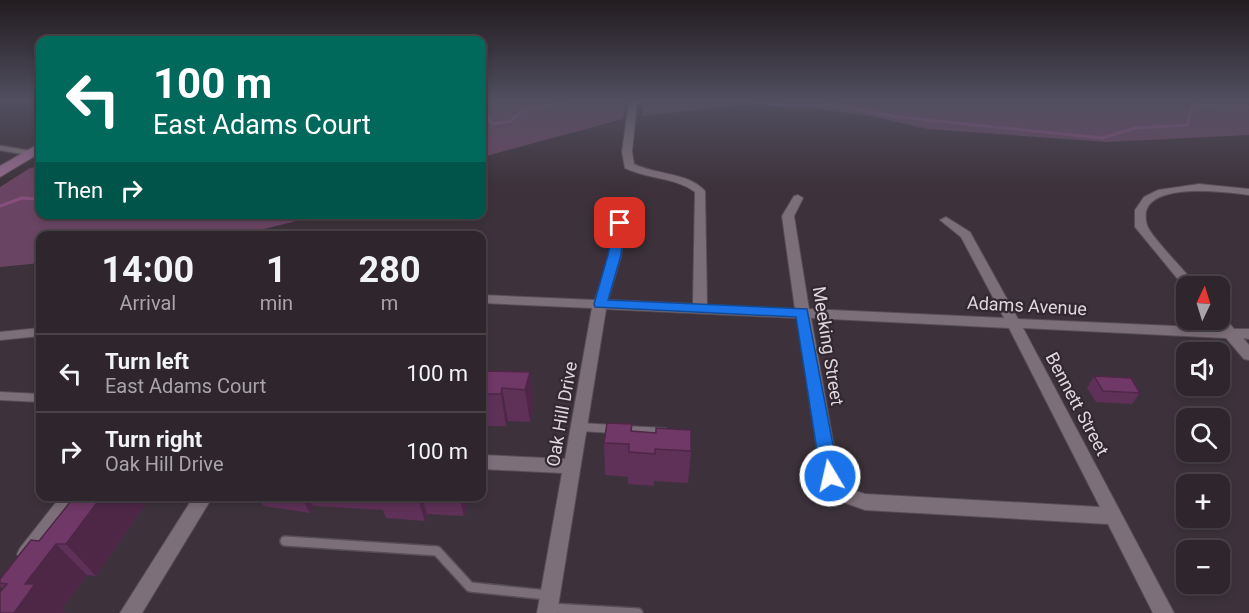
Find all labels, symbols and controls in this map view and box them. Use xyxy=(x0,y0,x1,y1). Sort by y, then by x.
text: 100 m xyxy=(153,59,272,108)
icon: left xyxy=(54,60,132,138)
text: East Adams Court xyxy=(153,109,371,141)
icon: right xyxy=(115,174,148,207)
text: Then xyxy=(54,178,103,203)
pin xyxy=(594,197,645,248)
icon: arrive xyxy=(603,206,636,239)
text: 14:00 xyxy=(101,249,194,291)
text: 1 xyxy=(266,249,287,291)
text: 280 xyxy=(359,249,421,291)
north arrow xyxy=(1176,276,1230,330)
map controls xyxy=(1176,276,1230,594)
street label: Meeking Street xyxy=(809,285,848,407)
text: Arrival xyxy=(119,291,176,315)
text: min xyxy=(260,291,293,315)
text: m xyxy=(381,291,398,315)
street label: Adams Avenue xyxy=(967,292,1088,319)
button: sound xyxy=(1176,342,1230,396)
text: Turn left xyxy=(105,349,189,374)
street label: Bennett Street xyxy=(1041,349,1114,459)
icon: left xyxy=(54,357,87,390)
street label: Oak Hill Drive xyxy=(542,360,581,468)
text: 100 m xyxy=(406,361,468,386)
text: East Adams Court xyxy=(105,374,266,398)
button: search xyxy=(1176,408,1230,462)
text: Turn right xyxy=(105,427,202,452)
icon: right xyxy=(54,435,87,468)
text: 100 m xyxy=(406,439,468,464)
position arrow xyxy=(798,444,862,508)
text: Oak Hill Drive xyxy=(105,452,224,476)
button: + xyxy=(1176,474,1230,528)
button: − xyxy=(1176,540,1230,594)

